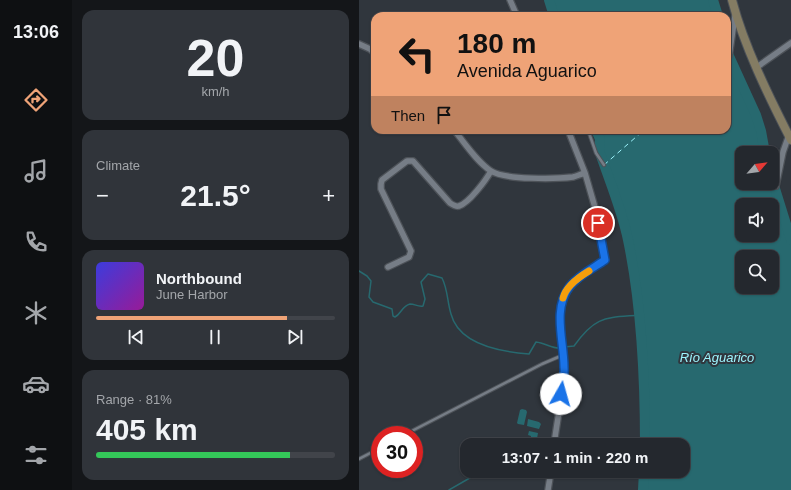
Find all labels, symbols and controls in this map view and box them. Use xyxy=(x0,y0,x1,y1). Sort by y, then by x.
text: 13:06 xyxy=(13,22,59,42)
icon: left xyxy=(391,28,443,80)
text: 180 m xyxy=(457,28,536,59)
text: 20 xyxy=(187,29,244,87)
text: Avenida Aguarico xyxy=(457,61,597,81)
text: km/h xyxy=(201,84,230,99)
icon: directions xyxy=(22,86,50,114)
icon: arrive xyxy=(433,104,455,126)
text: Then xyxy=(391,107,425,124)
north arrow xyxy=(735,146,779,190)
map controls xyxy=(735,146,779,294)
icon: music xyxy=(22,157,50,185)
text: Climate xyxy=(96,158,140,173)
text: 21.5° xyxy=(180,179,251,212)
text: − xyxy=(96,183,109,208)
text: + xyxy=(322,183,335,208)
button: sound xyxy=(735,198,779,242)
pin xyxy=(581,206,615,240)
icon: arrive xyxy=(587,212,609,234)
icon: phone xyxy=(22,228,50,256)
button: search xyxy=(735,250,779,294)
text: Northbound xyxy=(156,270,242,287)
text: June Harbor xyxy=(156,287,228,302)
icon: climate xyxy=(22,299,50,327)
icon: previous xyxy=(125,326,147,348)
icon: pause xyxy=(204,326,226,348)
icon: next xyxy=(284,326,306,348)
water label: Río Aguarico xyxy=(680,350,754,365)
icon: car xyxy=(22,370,50,398)
position arrow xyxy=(540,373,582,415)
text: Range · 81% xyxy=(96,392,172,407)
text: 405 km xyxy=(96,413,198,446)
speed limit sign: 30 xyxy=(371,426,423,478)
icon: filters xyxy=(22,441,50,469)
text: 13:07 · 1 min · 220 m xyxy=(502,449,648,466)

